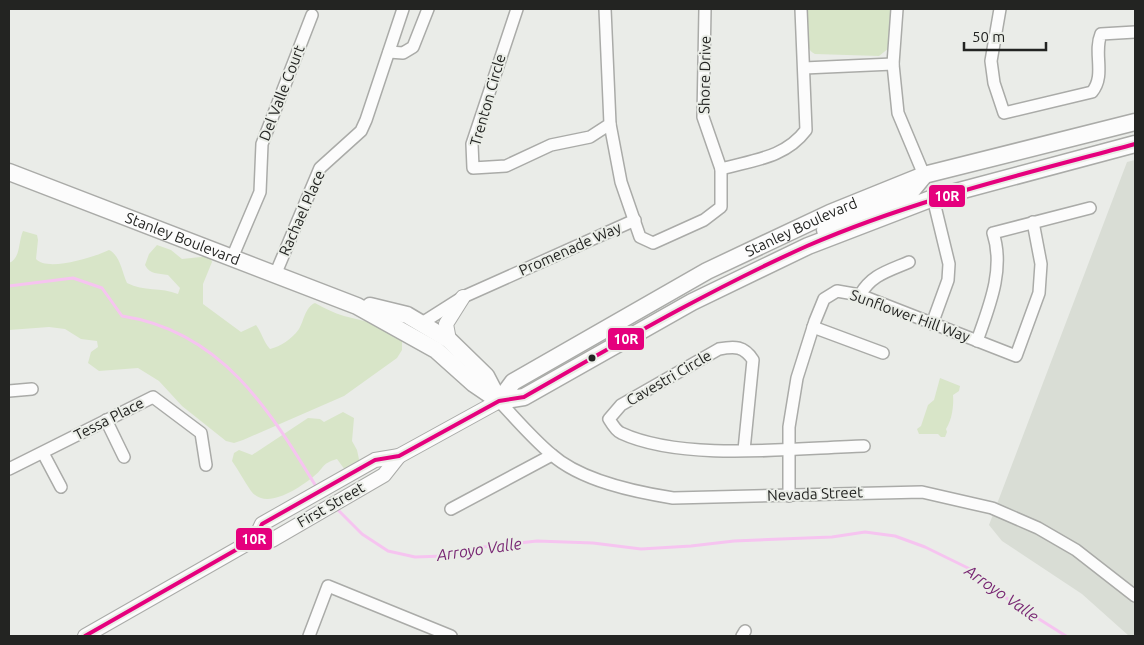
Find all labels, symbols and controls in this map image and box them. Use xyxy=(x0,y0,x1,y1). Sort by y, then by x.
scale bar xyxy=(964,20,1046,52)
text: 50 m xyxy=(972,28,1005,45)
street label: Shore Drive xyxy=(695,36,714,114)
street label: Del Valle Court xyxy=(256,43,308,143)
street label: Trenton Circle xyxy=(466,52,509,148)
street label: Rachael Place xyxy=(275,167,328,258)
line badge: 10R xyxy=(928,184,966,208)
text: 10R xyxy=(935,188,959,204)
street label: Stanley Boulevard xyxy=(742,194,860,260)
street label: Stanley Boulevard xyxy=(123,209,243,268)
street label: Promenade Way xyxy=(516,218,623,279)
street label: Sunflower Hill Way xyxy=(848,286,972,345)
line badge: 10R xyxy=(607,327,645,351)
text: 10R xyxy=(614,331,638,347)
street label: Cavestri Circle xyxy=(623,346,714,409)
unlabelled marker xyxy=(587,353,597,363)
street label: Tessa Place xyxy=(71,394,146,443)
street label: First Street xyxy=(294,478,368,531)
street label: Nevada Street xyxy=(767,483,863,504)
line badge: 10R xyxy=(235,527,273,551)
text: 10R xyxy=(242,531,266,547)
water label: Arroyo Valle xyxy=(434,534,523,564)
water label: Arroyo Valle xyxy=(961,560,1042,625)

